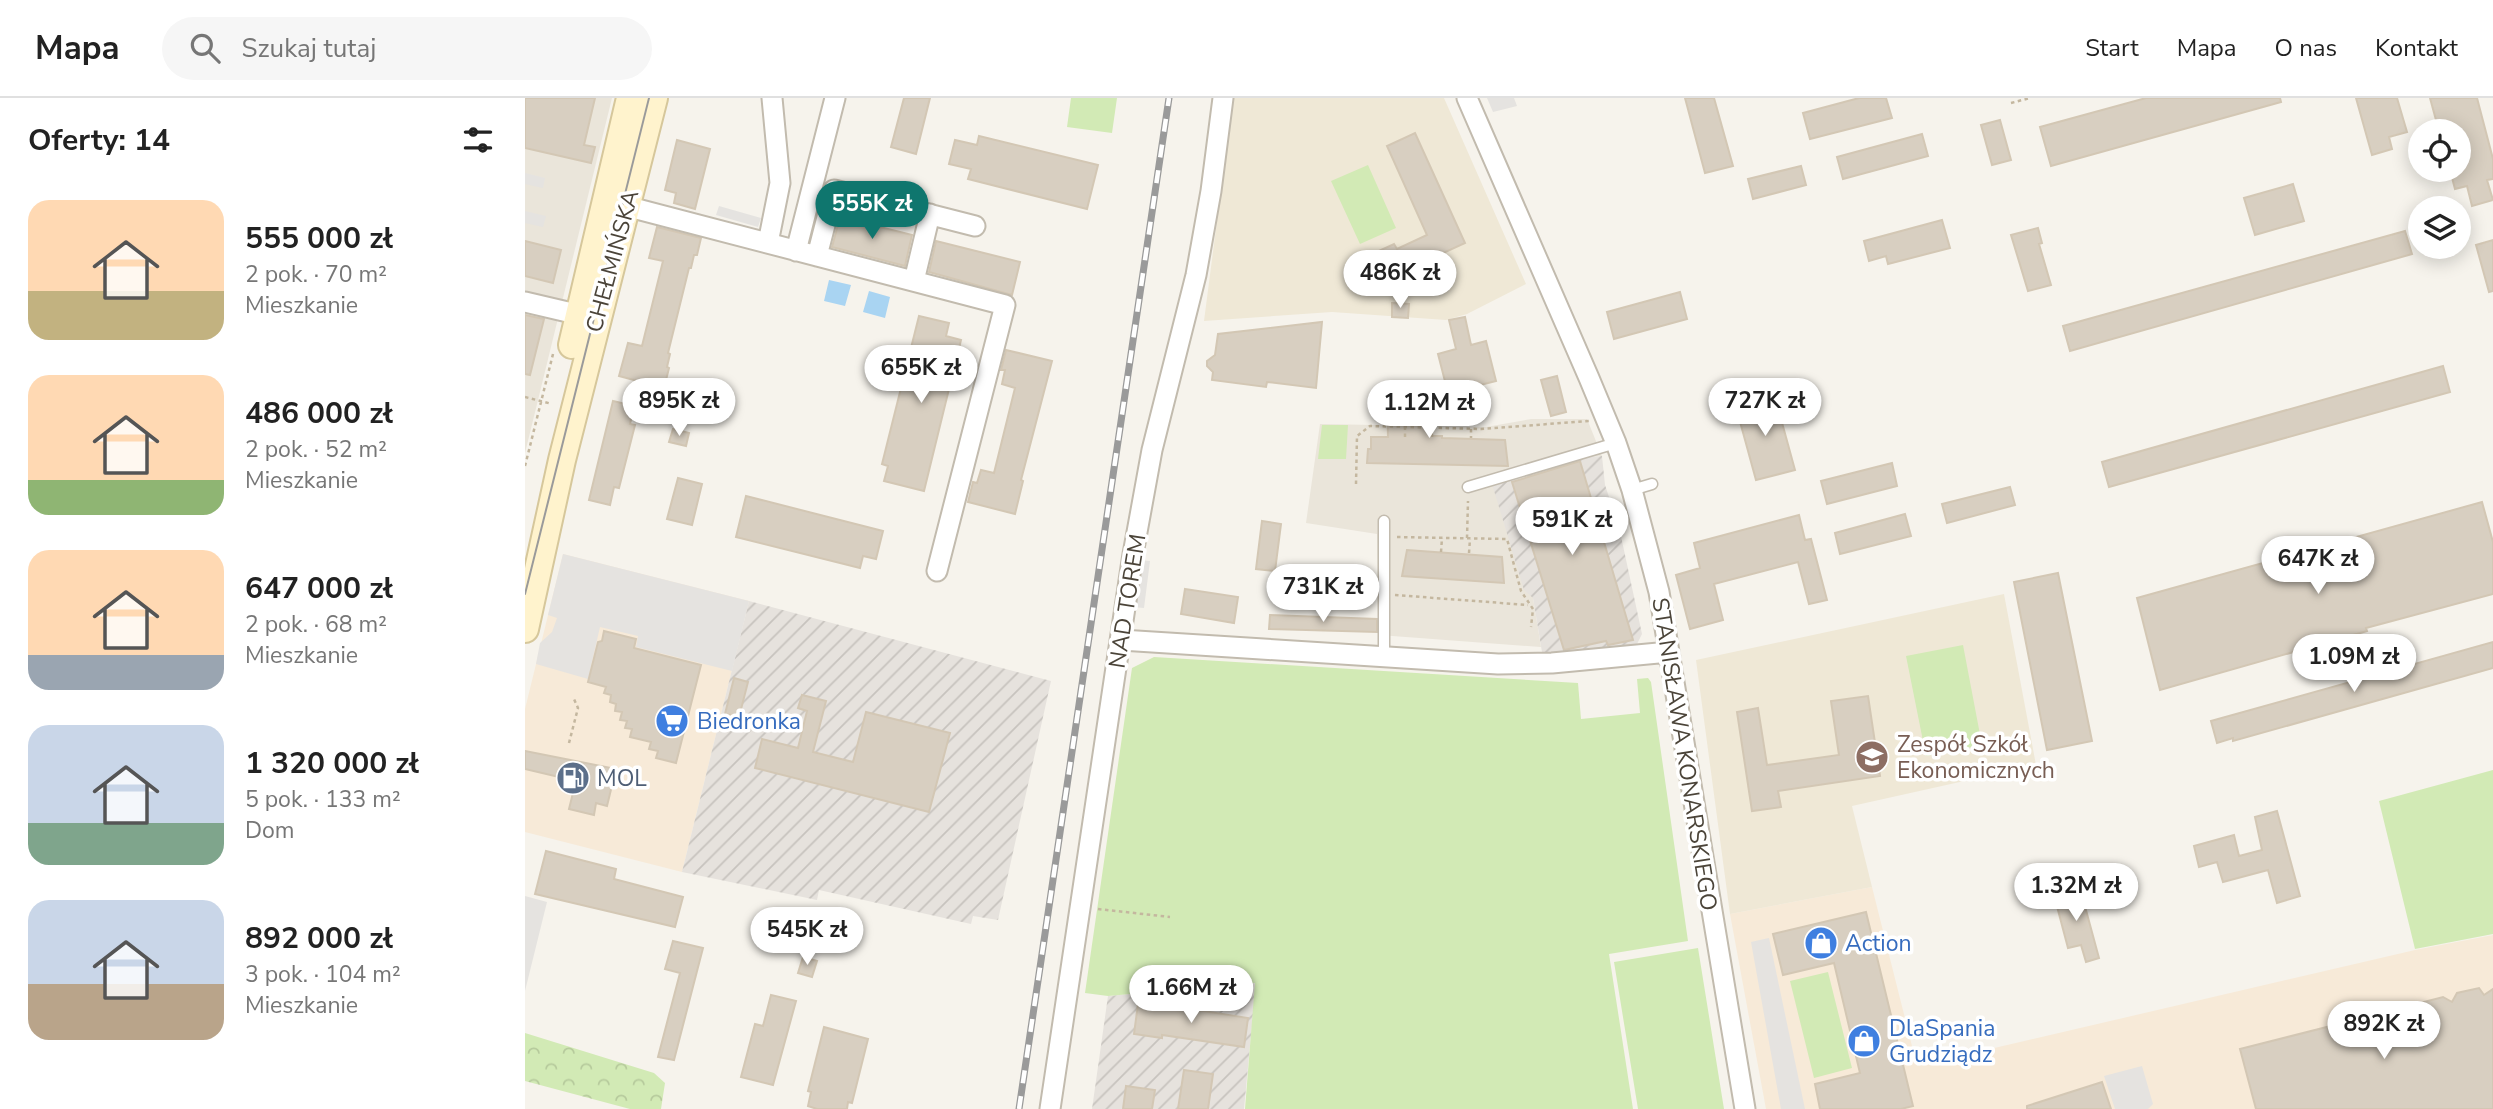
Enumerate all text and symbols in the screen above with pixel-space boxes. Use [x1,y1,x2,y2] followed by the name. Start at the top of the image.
[162,17,652,80] search box
[35,26,120,71] text: Mapa
[186,29,224,67] icon: search
[242,31,376,66] text: Szukaj tutaj
[2085,32,2139,64] text: Start
[2177,32,2237,64] text: Mapa
[2275,32,2337,64] text: O nas
[2375,32,2458,64] text: Kontakt
[2408,119,2471,259] map controls
[2408,119,2471,182] button: locate
[28,120,170,161] text: Oferty: 14
[459,121,497,159] icon: filters
[807,181,937,241] pin: 555K zł
[579,186,646,336] street label: CHEŁMIŃSKA
[831,188,913,219] text: 555K zł
[2408,196,2471,259] button: layers
[245,218,393,259] text: 555 000 zł
[84,228,168,312] icon: home
[1335,250,1465,310] pin: 486K zł
[1359,257,1441,288] text: 486K zł
[245,259,387,290] text: 2 pok. · 70 m²
[245,290,358,321] text: Mieszkanie
[856,345,986,405] pin: 655K zł
[880,352,962,383] text: 655K zł
[614,378,744,438] pin: 895K zł
[1700,378,1830,438] pin: 727K zł
[1357,380,1501,440] pin: 1.12M zł
[638,385,720,416] text: 895K zł
[1724,385,1806,416] text: 727K zł
[1383,387,1475,418] text: 1.12M zł
[245,393,393,434] text: 486 000 zł
[84,403,168,487] icon: home
[245,434,387,465] text: 2 pok. · 52 m²
[245,465,358,496] text: Mieszkanie
[1507,498,1637,557] pin: 591K zł
[1531,504,1613,535] text: 591K zł
[1102,532,1153,671] street label: NAD TOREM
[2253,536,2383,596] pin: 647K zł
[2277,543,2359,574] text: 647K zł
[1258,564,1388,624] pin: 731K zł
[245,568,393,609] text: 647 000 zł
[1282,571,1364,602] text: 731K zł
[84,578,168,662] icon: home
[1644,595,1725,913] street label: STANISŁAWA KONARSKIEGO
[245,609,387,640] text: 2 pok. · 68 m²
[2282,634,2426,694] pin: 1.09M zł
[245,640,358,671] text: Mieszkanie
[2308,641,2400,672] text: 1.09M zł
[653,702,691,740] supermarket icon: Biedronka
[697,706,801,737] place label: Biedronka
[1897,729,2055,786] place label: Zespół Szkół Ekonomicznych
[1853,738,1891,776] school or university icon: Zespół Szkół Ekonomicznych
[245,743,419,784] text: 1 320 000 zł
[84,753,168,837] icon: home
[554,759,592,797] fuel station icon: MOL
[597,763,647,794] place label: MOL
[245,784,401,815] text: 5 pok. · 133 m²
[245,815,295,846] text: Dom
[2004,864,2148,923] pin: 1.32M zł
[2030,870,2122,901] text: 1.32M zł
[742,908,872,967] pin: 545K zł
[766,914,848,945] text: 545K zł
[245,918,393,959] text: 892 000 zł
[1802,924,1840,962] shop icon: Action
[84,928,168,1012] icon: home
[1845,928,1912,959] place label: Action
[245,959,401,990] text: 3 pok. · 104 m²
[1119,965,1263,1025] pin: 1.66M zł
[1145,972,1237,1003] text: 1.66M zł
[245,990,358,1021] text: Mieszkanie
[2319,1002,2449,1061] pin: 892K zł
[2343,1008,2425,1039] text: 892K zł
[1889,1013,1995,1070] place label: DlaSpania Grudziądz
[1845,1022,1883,1060] shop icon: DlaSpania Grudziądz

